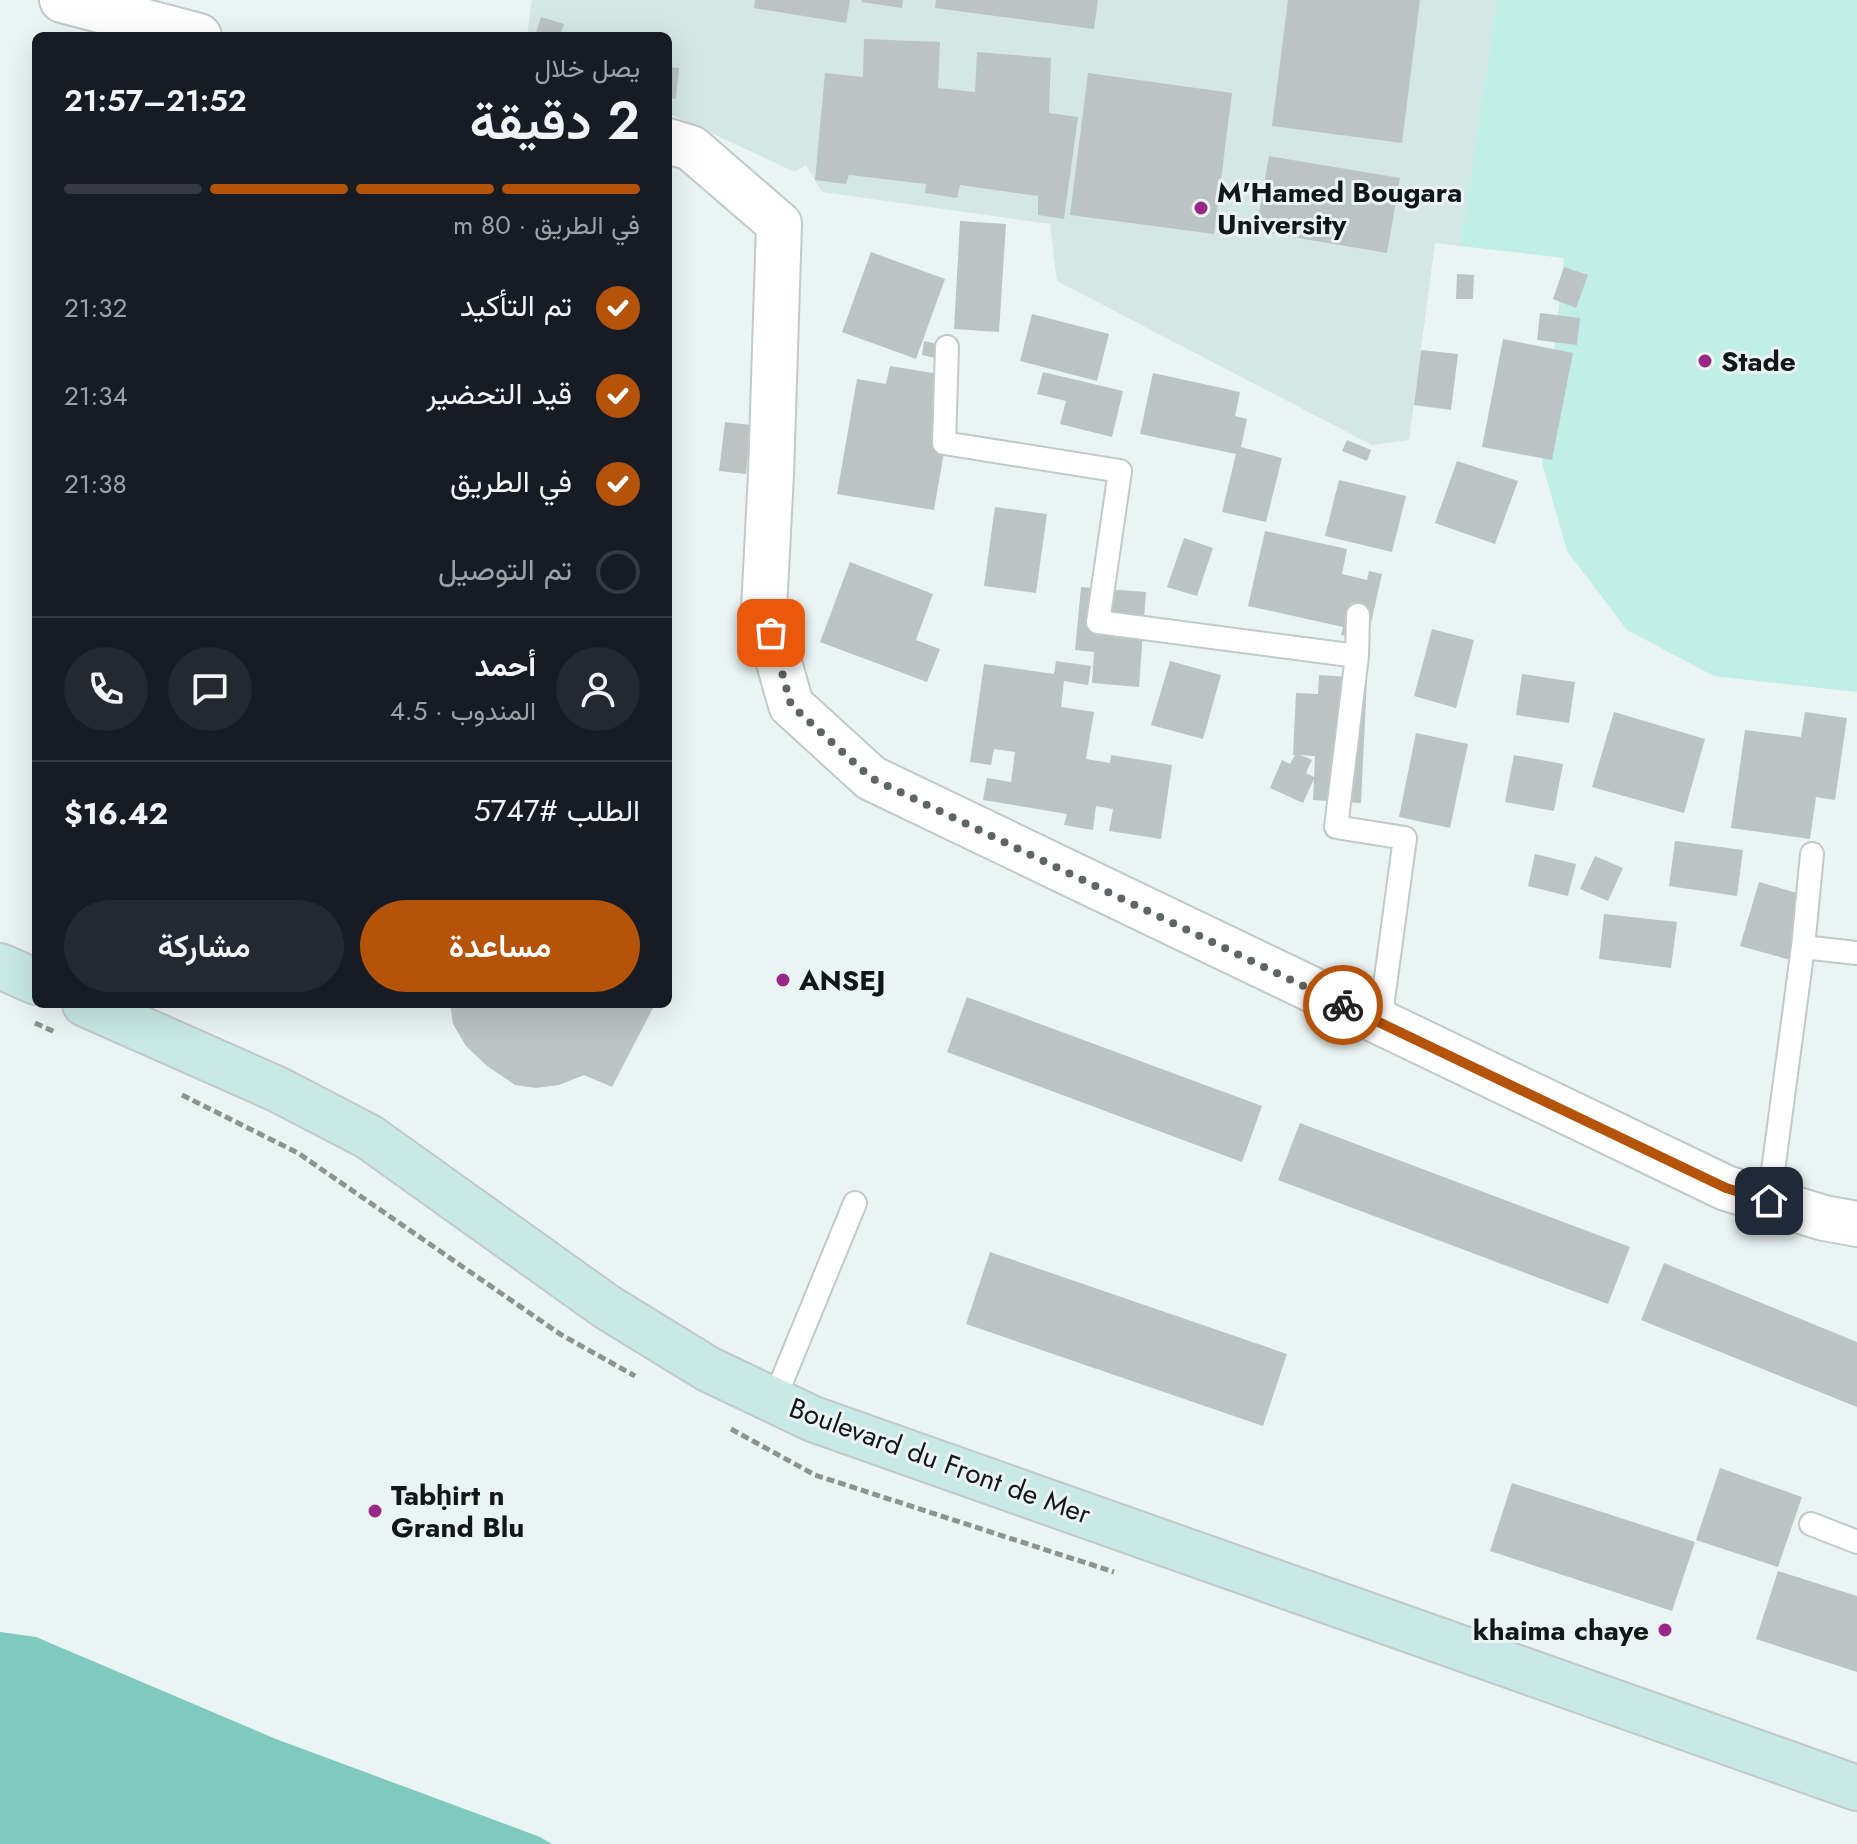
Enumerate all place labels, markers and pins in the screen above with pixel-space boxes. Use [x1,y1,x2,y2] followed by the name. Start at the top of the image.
[1217,172,1462,245] place label: M'Hamed Bougara University
[1192,199,1210,217] marker: M'Hamed Bougara University
[1721,341,1796,382] place label: Stade
[1696,352,1714,370] marker: Stade
[737,599,805,667] pin
[798,960,885,1001] place label: ANSEJ
[774,971,792,989] marker: ANSEJ
[1735,1167,1803,1235] pin
[391,1475,524,1548] place label: Tabḥirt n Grand Blu
[366,1502,384,1520] marker: Tabḥirt n Grand Blu
[1473,1610,1649,1651] place label: khaima chaye
[1656,1621,1674,1639] marker: khaima chaye

